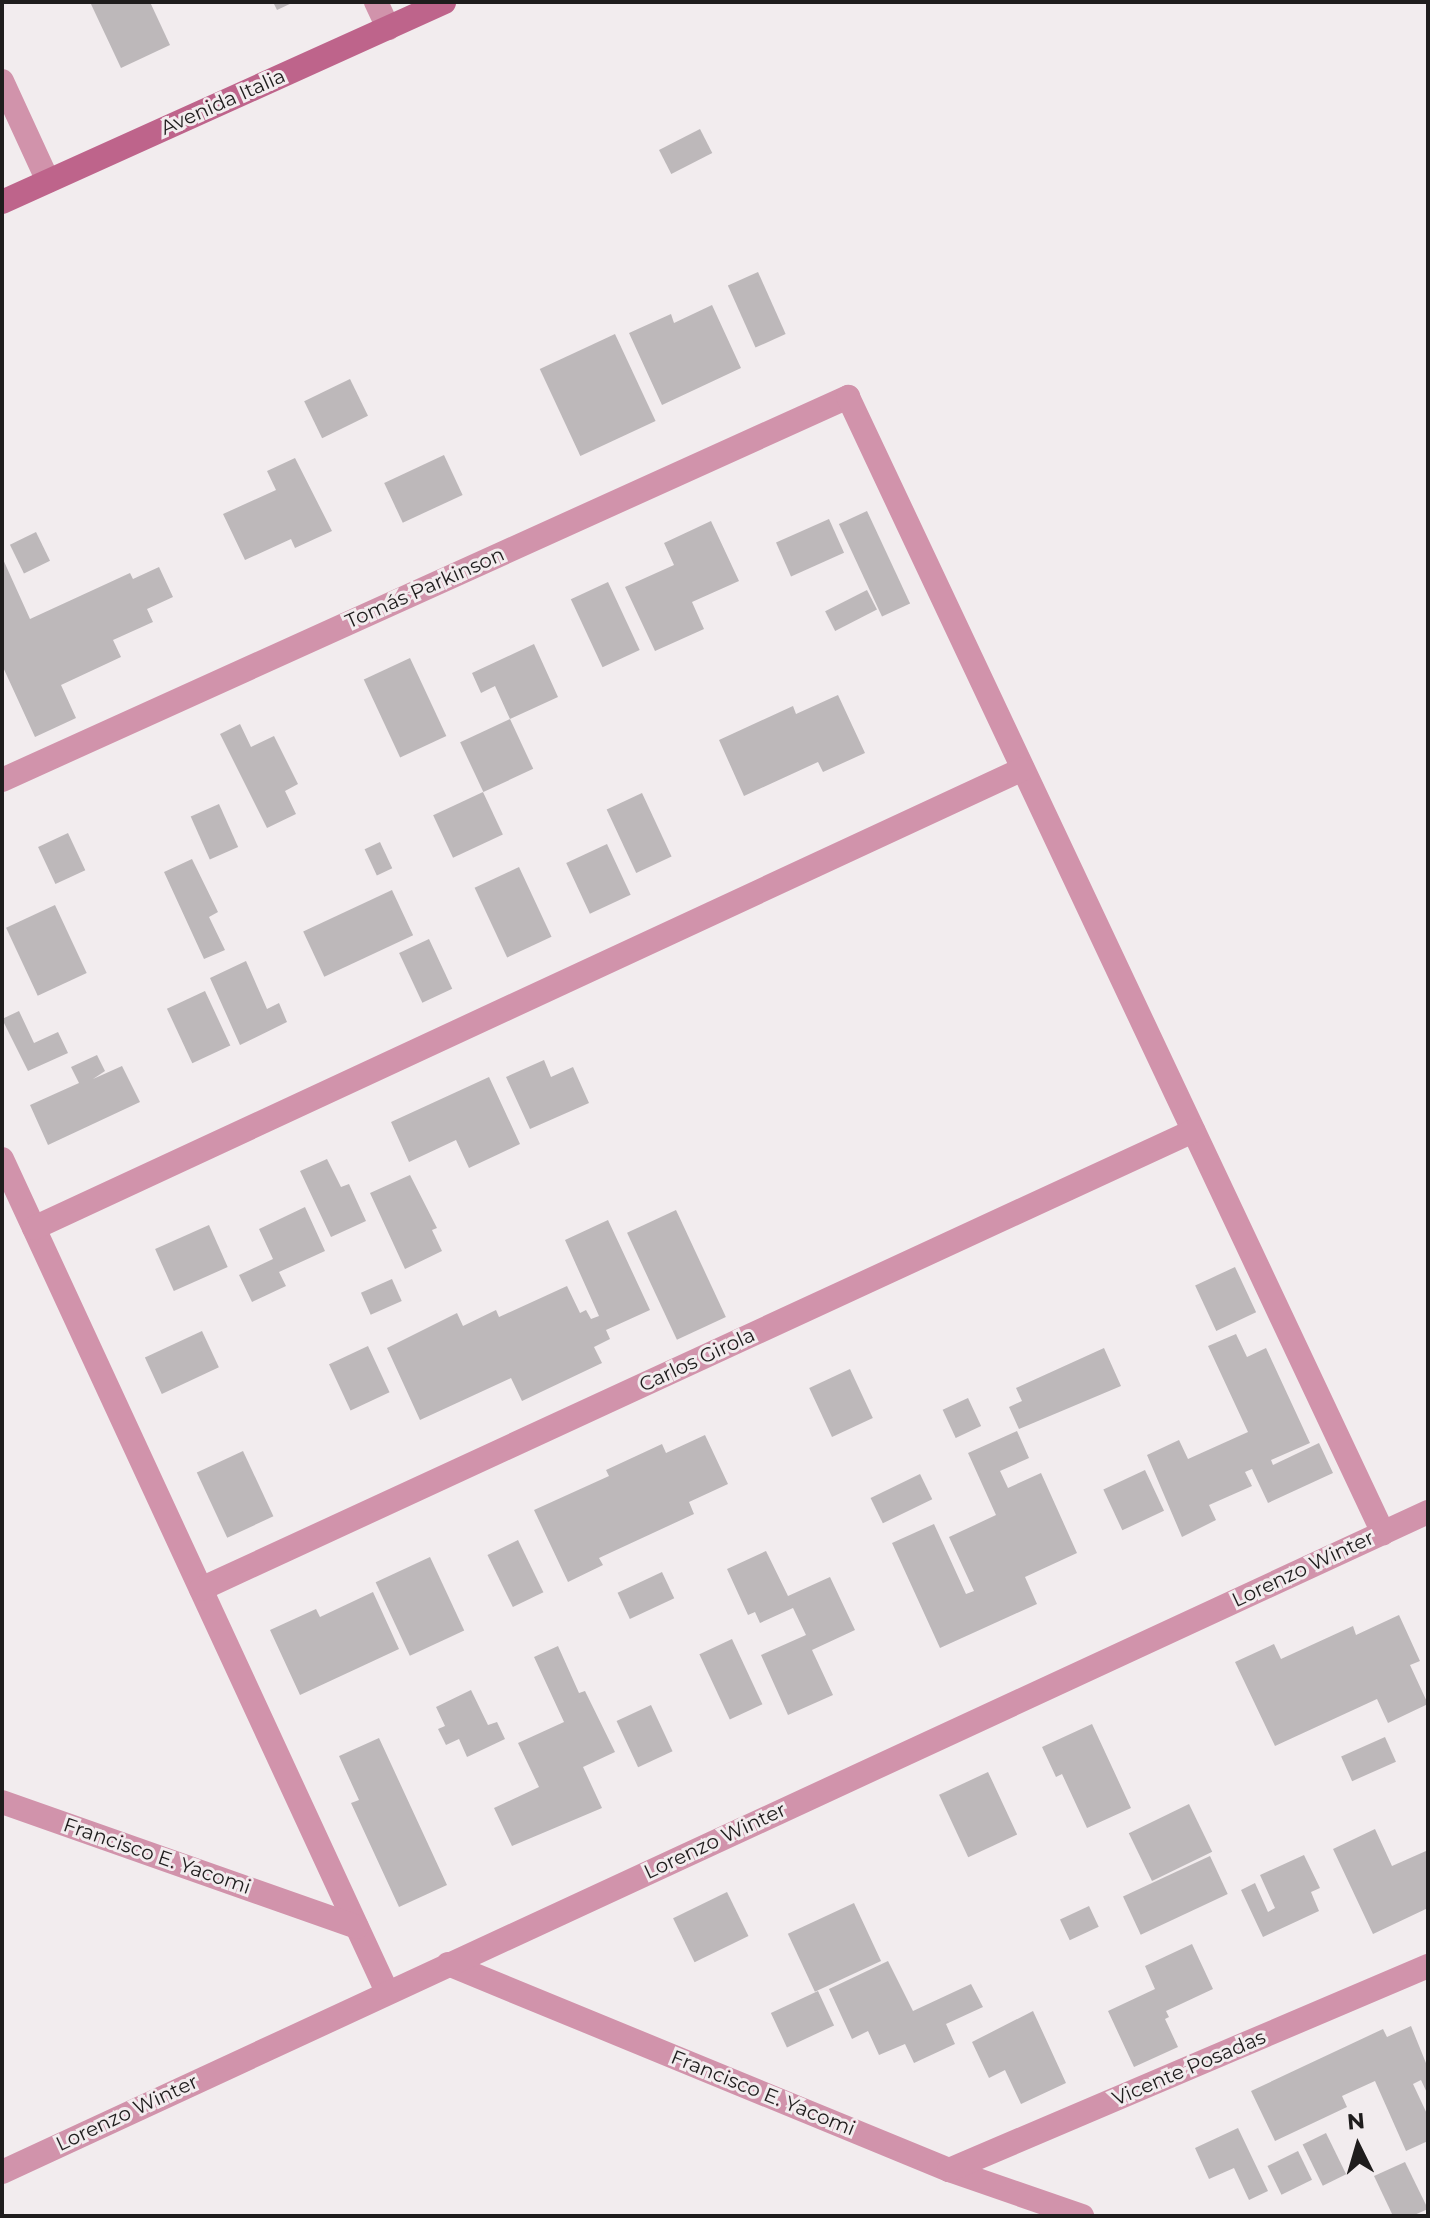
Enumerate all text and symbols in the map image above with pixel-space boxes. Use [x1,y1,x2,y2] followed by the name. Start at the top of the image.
[157,64,289,140] street label: Avenida Italia
[342,542,508,634] street label: Tomás Parkinson
[635,1323,759,1397] street label: Carlos Girola
[1228,1526,1378,1612] street label: Lorenzo Winter
[640,1798,790,1884] street label: Lorenzo Winter
[60,1813,254,1899] street label: Francisco E. Yacomi
[1109,2025,1269,2111] street label: Vicente Posadas
[667,2045,859,2141] street label: Francisco E. Yacomi
[52,2070,202,2156] street label: Lorenzo Winter
[1318,2106,1398,2186] north arrow
[1346,2107,1366,2136] text: N

